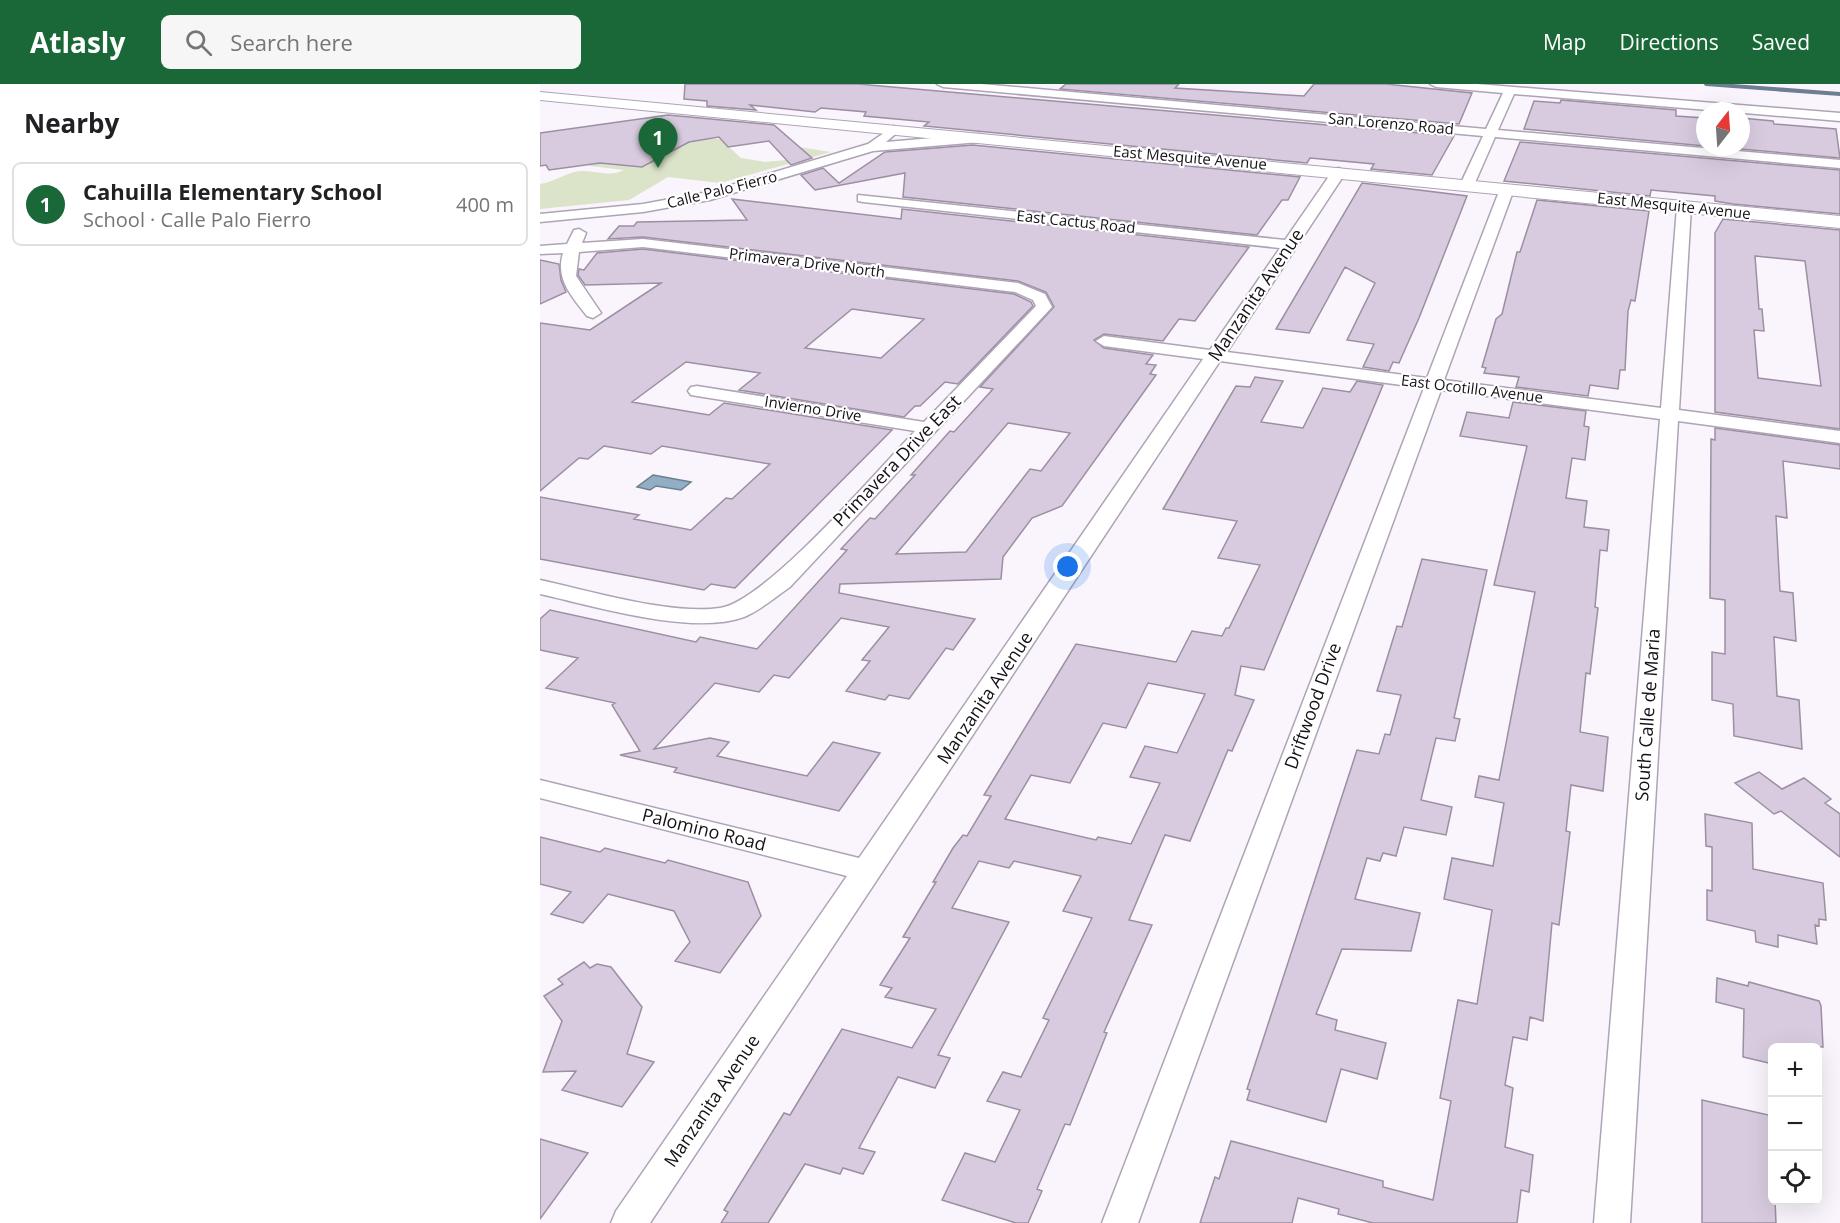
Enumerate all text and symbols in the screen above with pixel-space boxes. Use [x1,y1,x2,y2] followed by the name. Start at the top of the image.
[161,15,581,69] search box
[30,23,125,61] text: Atlasly
[182,26,215,59] icon: search
[230,27,353,57] text: Search here
[1543,28,1586,56] text: Map
[1619,28,1719,56] text: Directions
[1752,28,1810,56] text: Saved
[1696,102,1750,156] north arrow
[24,105,119,141] text: Nearby
[1327,108,1455,138] street label: San Lorenzo Road
[638,118,678,168] pin: 1
[1112,140,1268,174] street label: East Mesquite Avenue
[665,166,779,212] street label: Calle Palo Fierro
[83,176,382,206] text: Cahuilla Elementary School
[1596,187,1752,223] street label: East Mesquite Avenue
[40,191,51,218] text: 1
[456,191,514,218] text: 400 m
[1016,205,1137,237] street label: East Cactus Road
[83,206,311,233] text: School · Calle Palo Fierro
[1202,223,1308,365] street label: Manzanita Avenue
[728,243,886,282] street label: Primavera Drive North
[1400,369,1544,407] street label: East Ocotillo Avenue
[827,389,965,531] street label: Primavera Drive East
[763,390,863,426] street label: Invierno Drive
[1053,552,1082,581] your location
[931,626,1037,768] street label: Manzanita Avenue
[1629,628,1665,802] street label: South Calle de Maria
[1278,639,1346,772] street label: Driftwood Drive
[640,802,769,856] street label: Palomino Road
[658,1029,764,1171] street label: Manzanita Avenue
[1768,1043,1822,1205] map controls
[1768,1043,1822,1097] button: +
[1768,1097,1822,1151] button: −
[1768,1151,1822,1205] button: locate

